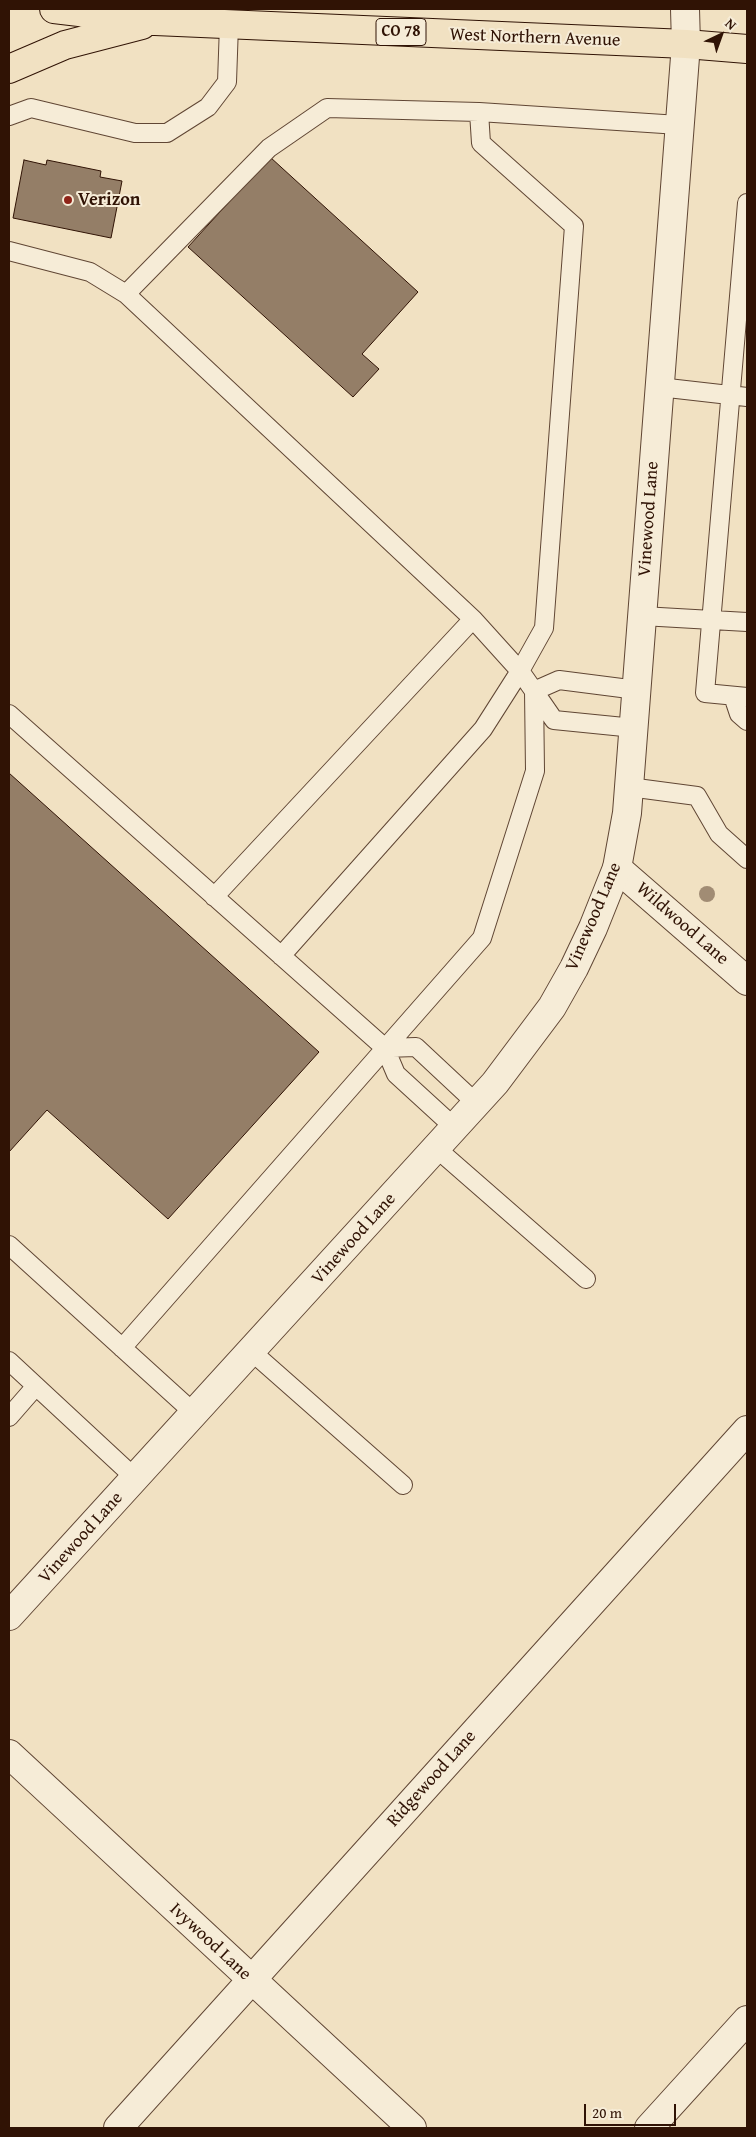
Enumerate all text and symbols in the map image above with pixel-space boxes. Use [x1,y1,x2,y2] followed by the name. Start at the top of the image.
[696,10,746,60] north arrow
[721,13,741,34] text: N
[376,18,426,46] road number: CO 78
[449,24,621,52] street label: West Northern Avenue
[78,189,140,211] place label: Verizon
[62,194,74,206] marker: Verizon
[634,461,664,577] street label: Vinewood Lane
[561,860,627,974] street label: Vinewood Lane
[631,878,733,970] street label: Wildwood Lane
[307,1189,401,1289] street label: Vinewood Lane
[34,1488,128,1588] street label: Vinewood Lane
[383,1726,481,1832] street label: Ridgewood Lane
[165,1899,255,1985] street label: Ivywood Lane
[586,2094,678,2126] scale bar
[592,2102,622,2123] text: 20 m

